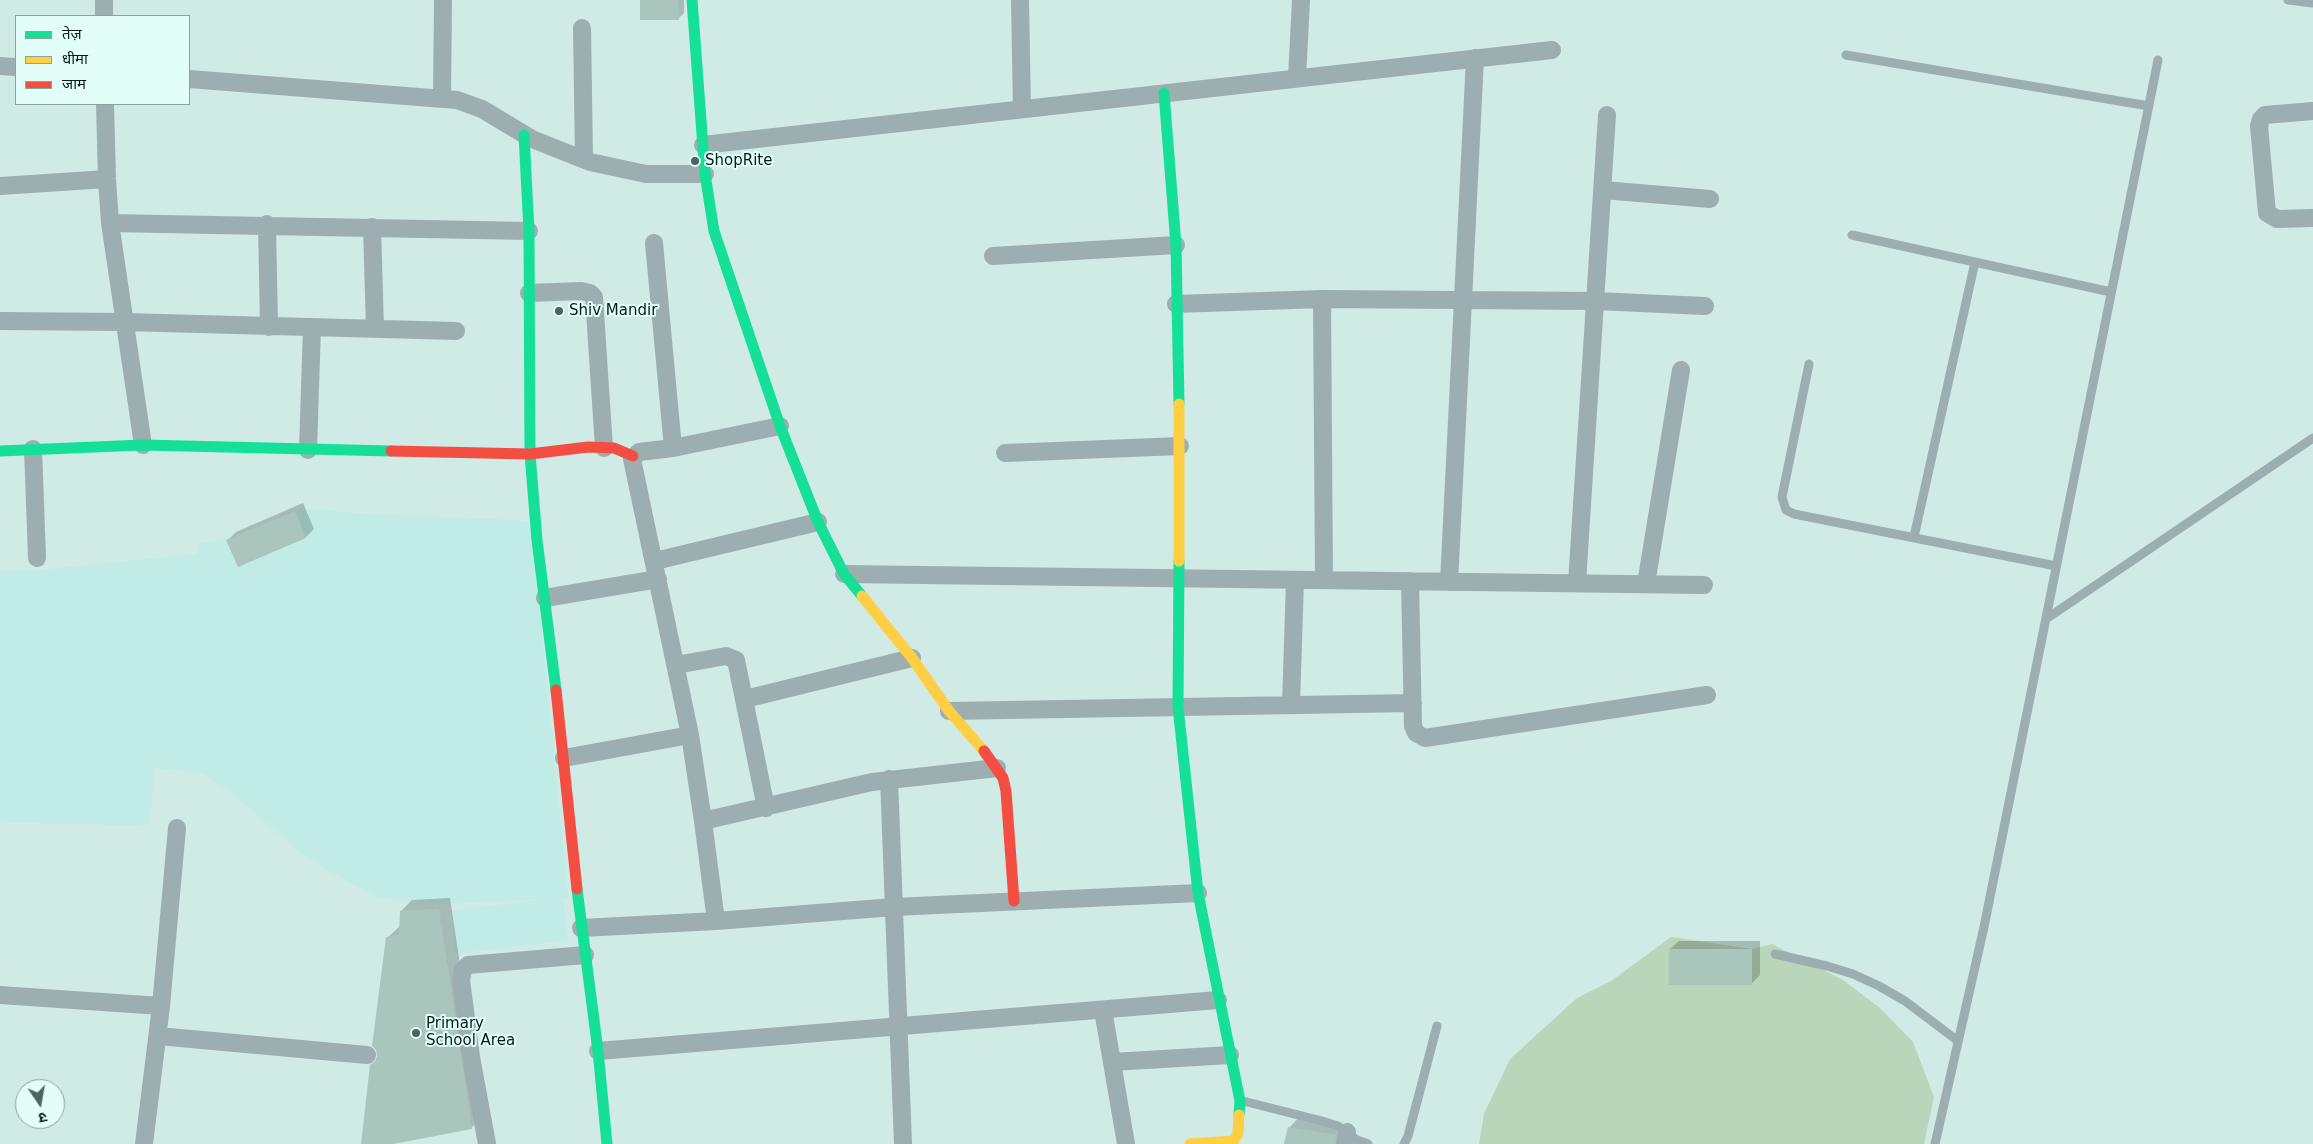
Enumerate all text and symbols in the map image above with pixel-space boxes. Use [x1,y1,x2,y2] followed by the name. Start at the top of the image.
[15,15,190,105] legend
[62,25,82,43] text: तेज़
[62,50,88,68] text: धीमा
[62,75,86,93] text: जाम
[705,152,772,170] place label: ShopRite
[689,155,701,167] marker: ShopRite
[569,302,657,320] place label: Shiv Mandir
[553,305,565,317] marker: Shiv Mandir
[426,1015,515,1050] place label: Primary School Area
[410,1027,422,1039] marker: Primary School Area
[15,1079,65,1129] north arrow
[37,1109,49,1126] text: उ

